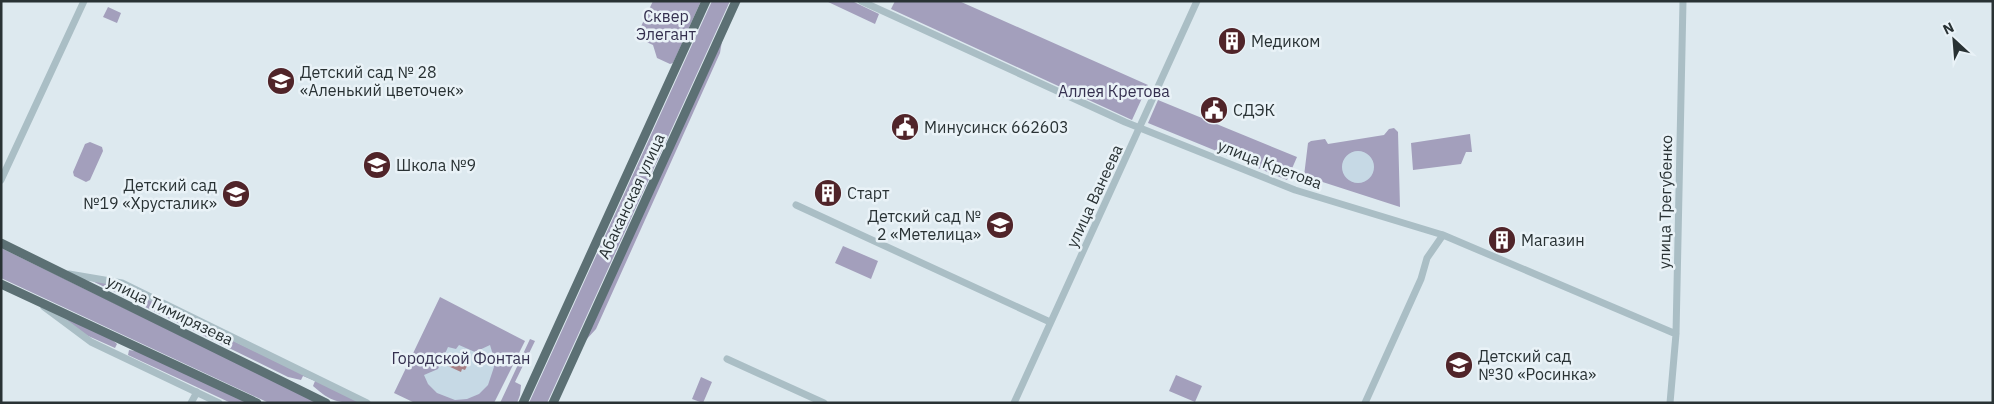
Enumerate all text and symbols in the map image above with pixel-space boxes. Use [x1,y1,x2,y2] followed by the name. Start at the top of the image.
[636,6,696,44] park label: Сквер Элегант
[1929,15,1979,65] north arrow
[1940,18,1957,39] text: N
[1217,26,1247,56] building icon: Медиком
[1251,31,1320,51] place label: Медиком
[300,62,463,100] place label: Детский сад № 28 «Аленький цветочек»
[266,66,296,96] school or university icon: Детский сад № 28 «Аленький цветочек»
[1058,81,1170,101] park label: Аллея Кретова
[1199,95,1229,125] public building icon: СДЭК
[1233,100,1275,120] place label: СДЭК
[890,112,920,142] public building icon: Минусинск 662603
[924,117,1069,137] place label: Минусинск 662603
[593,130,669,262] street label: Абаканская улица
[1215,135,1325,193] street label: улица Кретова
[1654,135,1676,269] street label: улица Трегубенко
[1061,141,1127,251] street label: улица Ванеева
[362,150,392,180] school or university icon: Школа №9
[396,155,476,175] place label: Школа №9
[83,175,217,213] place label: Детский сад №19 «Хрусталик»
[813,178,843,208] building icon: Старт
[221,179,251,209] school or university icon: Детский сад №19 «Хрусталик»
[847,183,890,203] place label: Старт
[867,206,981,244] place label: Детский сад № 2 «Метелица»
[985,210,1015,240] school or university icon: Детский сад № 2 «Метелица»
[1487,225,1517,255] building icon: Магазин
[1521,230,1585,250] place label: Магазин
[103,271,237,350] street label: улица Тимирязева
[1478,346,1596,384] place label: Детский сад №30 «Росинка»
[391,348,531,368] park label: Городской Фонтан
[1444,350,1474,380] school or university icon: Детский сад №30 «Росинка»

